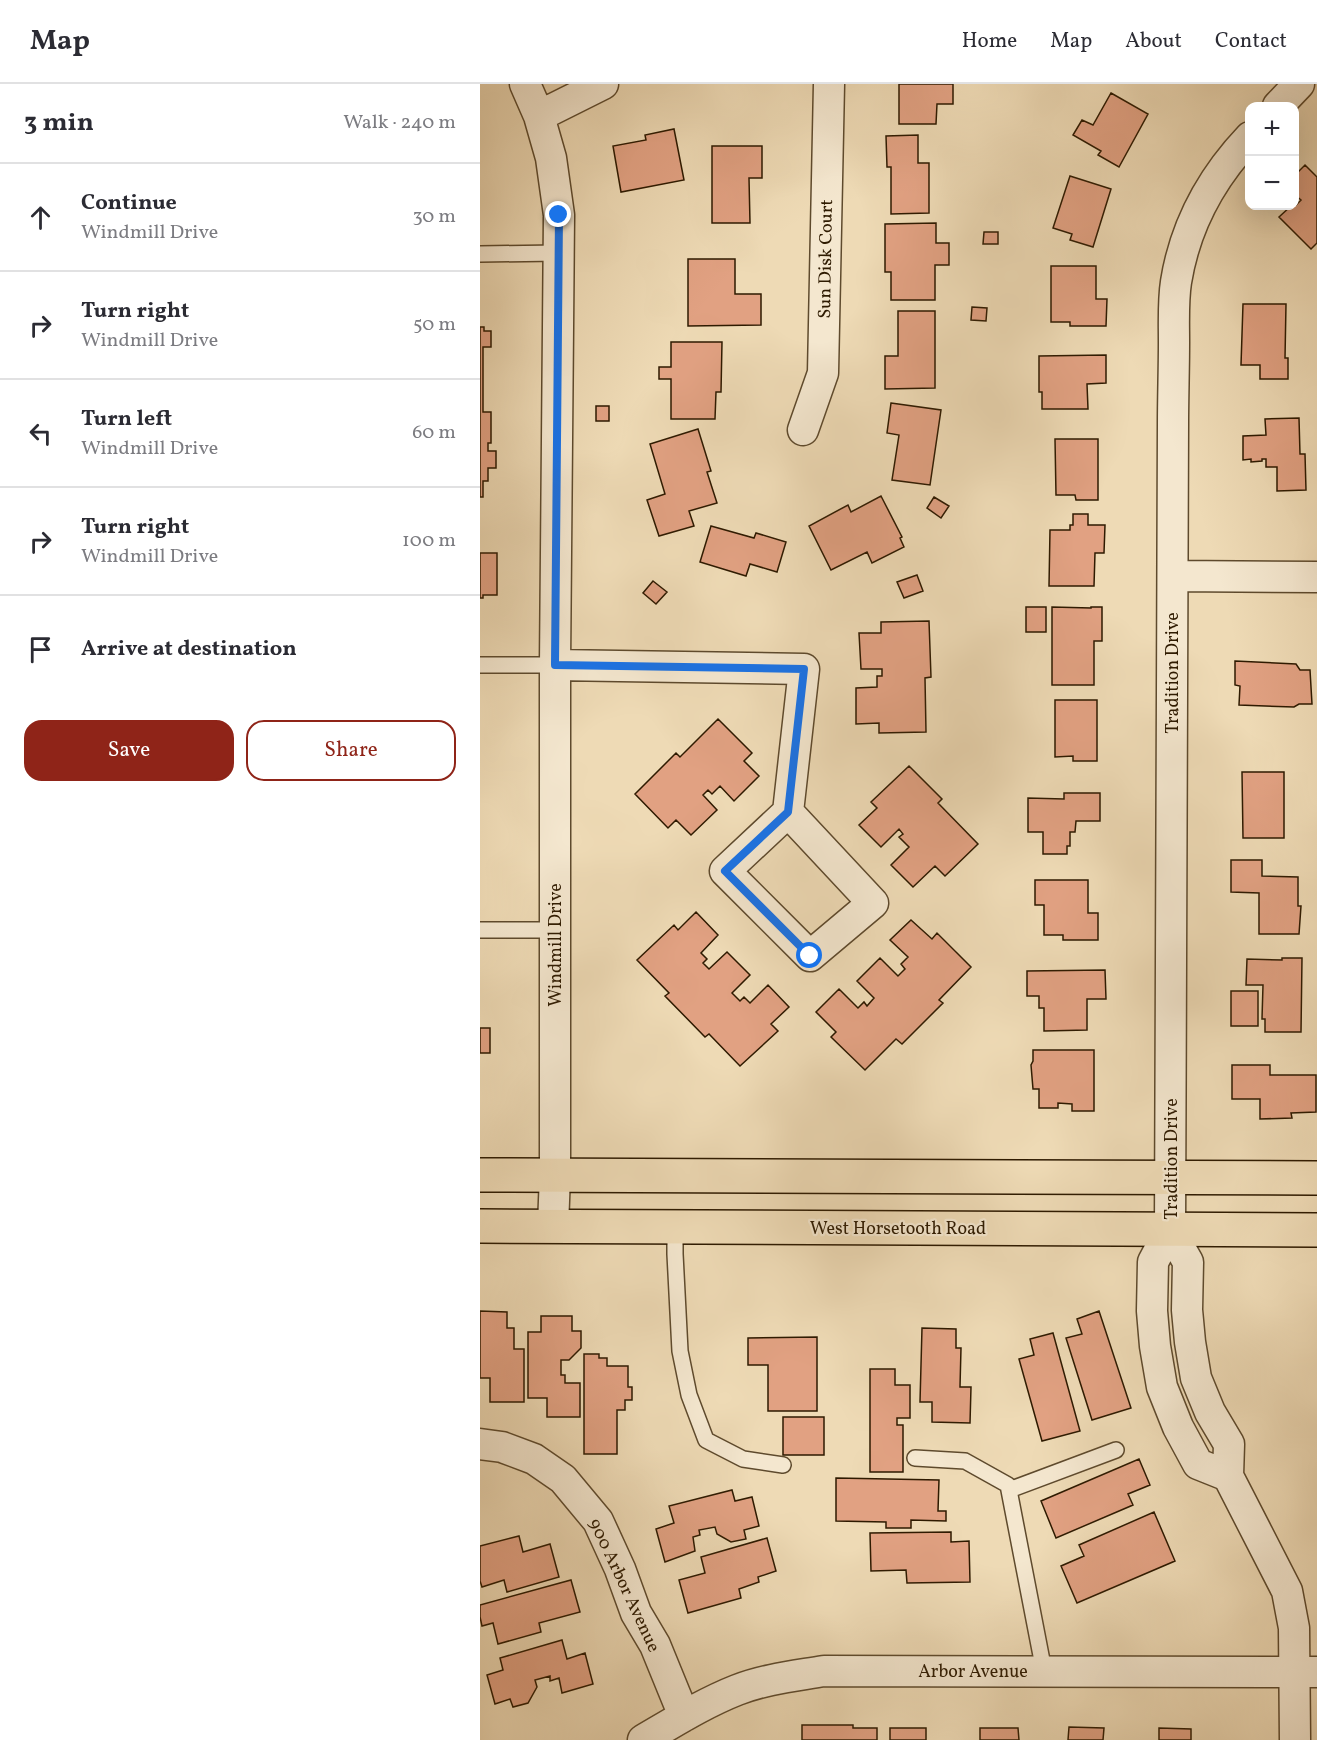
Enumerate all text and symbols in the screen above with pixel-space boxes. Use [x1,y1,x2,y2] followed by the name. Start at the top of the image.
[30,22,90,61] text: Map
[962,27,1017,56] text: Home
[1050,27,1092,56] text: Map
[1125,27,1182,56] text: About
[1215,27,1287,56] text: Contact
[1245,102,1299,210] map controls
[1245,102,1299,156] button: +
[24,105,94,141] text: 3 min
[343,109,456,137] text: Walk · 240 m
[1245,156,1299,210] button: −
[81,188,177,219] text: Continue
[813,199,840,319] street label: Sun Disk Court
[24,201,57,234] icon: ahead
[545,201,571,227] route end
[412,203,456,231] text: 30 m
[81,219,218,247] text: Windmill Drive
[81,296,189,327] text: Turn right
[24,309,57,342] icon: right
[413,311,456,339] text: 50 m
[81,327,218,355] text: Windmill Drive
[81,404,172,435] text: Turn left
[24,417,57,450] icon: left
[412,419,456,447] text: 60 m
[81,435,218,463] text: Windmill Drive
[81,512,189,543] text: Turn right
[24,525,57,558] icon: right
[402,527,456,555] text: 100 m
[81,543,218,571] text: Windmill Drive
[1161,612,1186,734] street label: Tradition Drive
[24,633,57,666] icon: arrive
[81,634,297,665] text: Arrive at destination
[24,720,234,781] button: Save
[246,720,456,781] button: Share
[544,883,569,1007] street label: Windmill Drive
[796,942,822,968] route start
[1160,1098,1185,1220] street label: Tradition Drive
[810,1217,986,1242] street label: West Horsetooth Road
[582,1515,666,1657] street label: 900 Arbor Avenue
[918,1660,1028,1685] street label: Arbor Avenue

